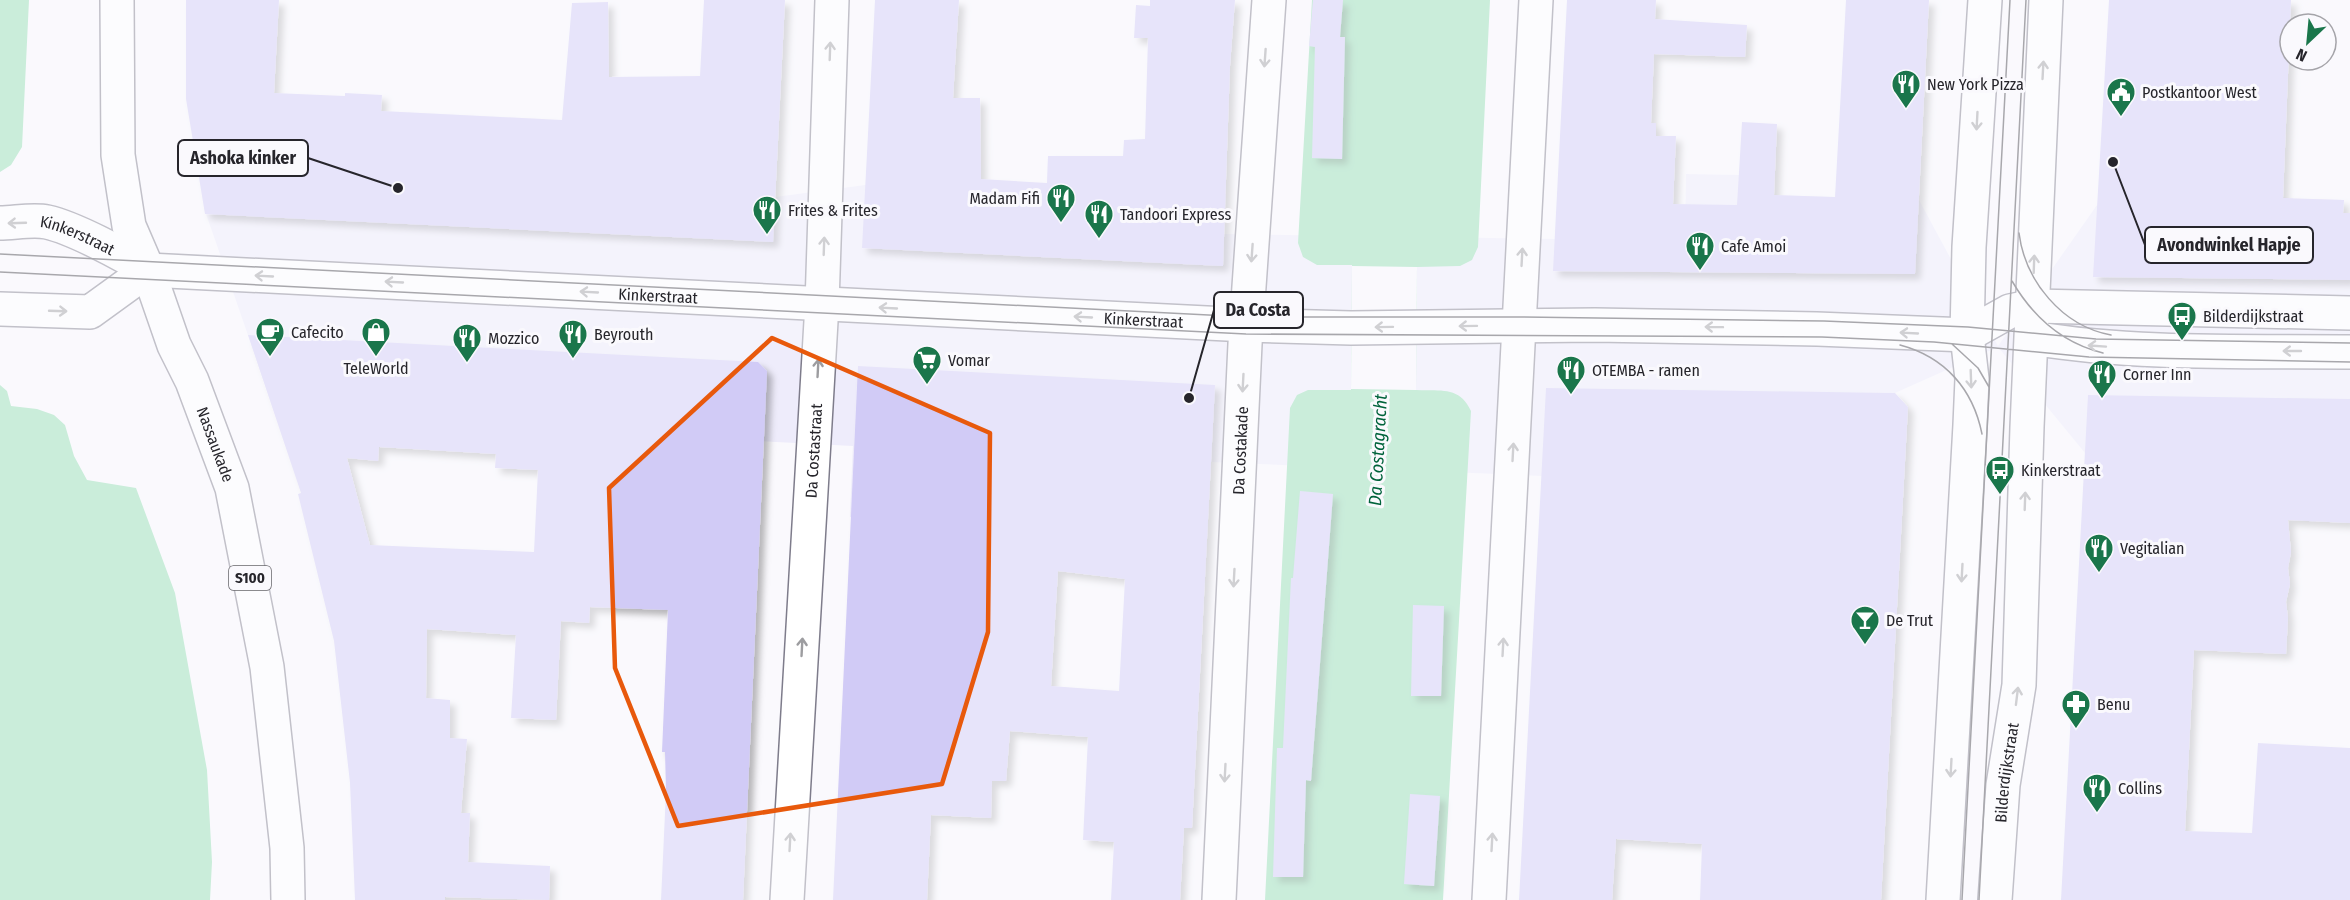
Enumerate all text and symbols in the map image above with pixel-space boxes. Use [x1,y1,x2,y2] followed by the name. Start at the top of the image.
[2278,12,2338,72] north arrow
[825,41,836,61] one-way arrow
[2293,44,2310,66] text: N
[1259,48,1270,68] one-way arrow
[2037,60,2049,80] one-way arrow
[1890,68,1922,110] restaurant icon: New York Pizza
[1927,75,2024,94] place label: New York Pizza
[2105,76,2137,118] public building icon: Postkantoor West
[2142,83,2258,102] place label: Postkantoor West
[1972,111,1983,131] one-way arrow
[178,140,308,176] callout: Ashoka kinker
[189,147,296,169] text: Ashoka kinker
[1045,182,1077,224] restaurant icon: Madam Fifi
[969,189,1040,208] place label: Madam Fifi
[751,194,783,236] restaurant icon: Frites & Frites
[1083,198,1115,240] restaurant icon: Tandoori Express
[788,201,878,220] place label: Frites & Frites
[1120,205,1231,224] place label: Tandoori Express
[39,212,119,259] street label: Kinkerstraat
[8,217,28,228] one-way arrow
[2145,227,2313,263] callout: Avondwinkel Hapje
[1684,230,1716,272] restaurant icon: Cafe Amoi
[2156,234,2301,256] text: Avondwinkel Hapje
[818,236,829,256] one-way arrow
[1721,237,1786,256] place label: Cafe Amoi
[1246,242,1257,262] one-way arrow
[1517,248,1528,268] one-way arrow
[2029,255,2040,275] one-way arrow
[255,271,275,282] one-way arrow
[384,277,404,288] one-way arrow
[618,284,699,307] street label: Kinkerstraat
[579,287,599,298] one-way arrow
[1214,292,1303,328] callout: Da Costa
[1226,299,1290,321] text: Da Costa
[2166,300,2198,342] bus stop icon: Bilderdijkstraat
[879,302,899,313] one-way arrow
[48,305,68,316] one-way arrow
[2203,307,2304,326] place label: Bilderdijkstraat
[1103,308,1184,331] street label: Kinkerstraat
[1074,312,1094,323] one-way arrow
[254,316,286,358] cafe icon: Cafecito
[360,316,392,358] shop icon: TeleWorld
[557,318,589,360] restaurant icon: Beyrouth
[1459,320,1479,332] one-way arrow
[1375,321,1395,333] one-way arrow
[1704,321,1724,333] one-way arrow
[451,322,483,364] restaurant icon: Mozzico
[291,323,344,342] place label: Cafecito
[594,325,653,344] place label: Beyrouth
[1899,328,1919,339] one-way arrow
[488,329,539,348] place label: Mozzico
[2087,340,2107,351] one-way arrow
[911,344,943,386] supermarket icon: Vomar
[2282,345,2302,357] one-way arrow
[948,351,990,370] place label: Vomar
[1555,354,1587,396] restaurant icon: OTEMBA - ramen
[2086,358,2118,400] restaurant icon: Corner Inn
[343,359,409,378] place label: TeleWorld
[813,359,824,379] one-way arrow
[1592,361,1700,380] place label: OTEMBA - ramen
[2123,365,2192,384] place label: Corner Inn
[1965,368,1977,388] one-way arrow
[1238,373,1249,393] one-way arrow
[1364,393,1392,507] water label: Da Costagracht
[801,402,826,499] street label: Da Costastraat
[193,404,238,485] street label: Nassaukade
[1228,406,1252,495] street label: Da Costakade
[1508,443,1519,463] one-way arrow
[1984,454,2016,496] bus stop icon: Kinkerstraat
[2021,461,2101,480] place label: Kinkerstraat
[2019,492,2030,512] one-way arrow
[2083,532,2115,574] restaurant icon: Vegitalian
[2120,539,2185,558] place label: Vegitalian
[1956,563,1967,583] one-way arrow
[229,566,271,590] road number: S100
[1228,568,1239,588] one-way arrow
[1849,604,1881,646] bar icon: De Trut
[1886,611,1934,630] place label: De Trut
[796,637,807,657] one-way arrow
[1497,637,1508,657] one-way arrow
[2012,687,2023,706] one-way arrow
[2060,688,2092,730] pharmacy icon: Benu
[2097,695,2130,714] place label: Benu
[1991,720,2022,823] street label: Bilderdijkstraat
[1945,758,1956,778] one-way arrow
[1219,763,1230,783] one-way arrow
[2081,772,2113,814] restaurant icon: Collins
[2118,779,2162,798] place label: Collins
[785,832,796,852] one-way arrow
[1487,832,1498,852] one-way arrow

